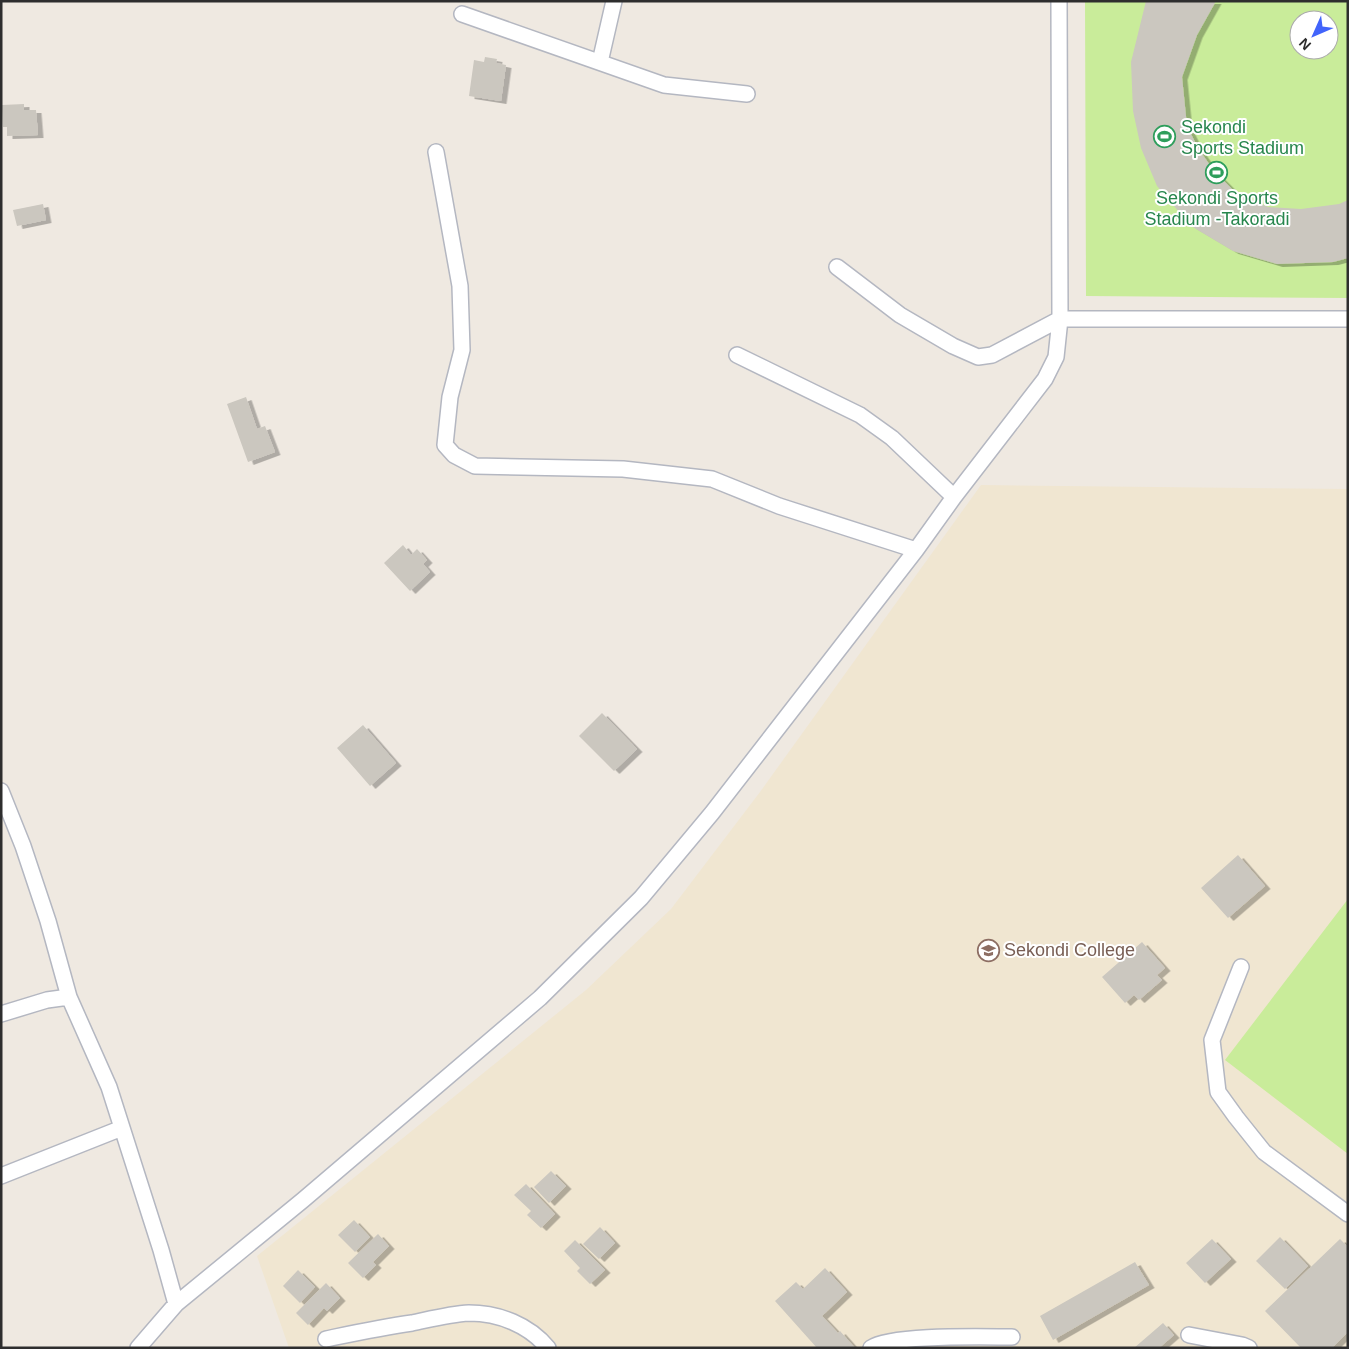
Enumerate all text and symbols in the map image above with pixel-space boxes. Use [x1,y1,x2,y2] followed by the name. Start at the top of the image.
[1289,10,1339,60] north arrow
[1296,35,1314,53] text: N
[1181,117,1304,158] place label: Sekondi Sports Stadium
[1153,125,1177,149] sports icon: Sekondi Sports Stadium
[1205,161,1229,185] sports icon: Sekondi Sports Stadium -Takoradi
[1144,188,1290,229] place label: Sekondi Sports Stadium -Takoradi
[976,938,1000,962] school or university icon: Sekondi College
[1004,940,1135,960] place label: Sekondi College

